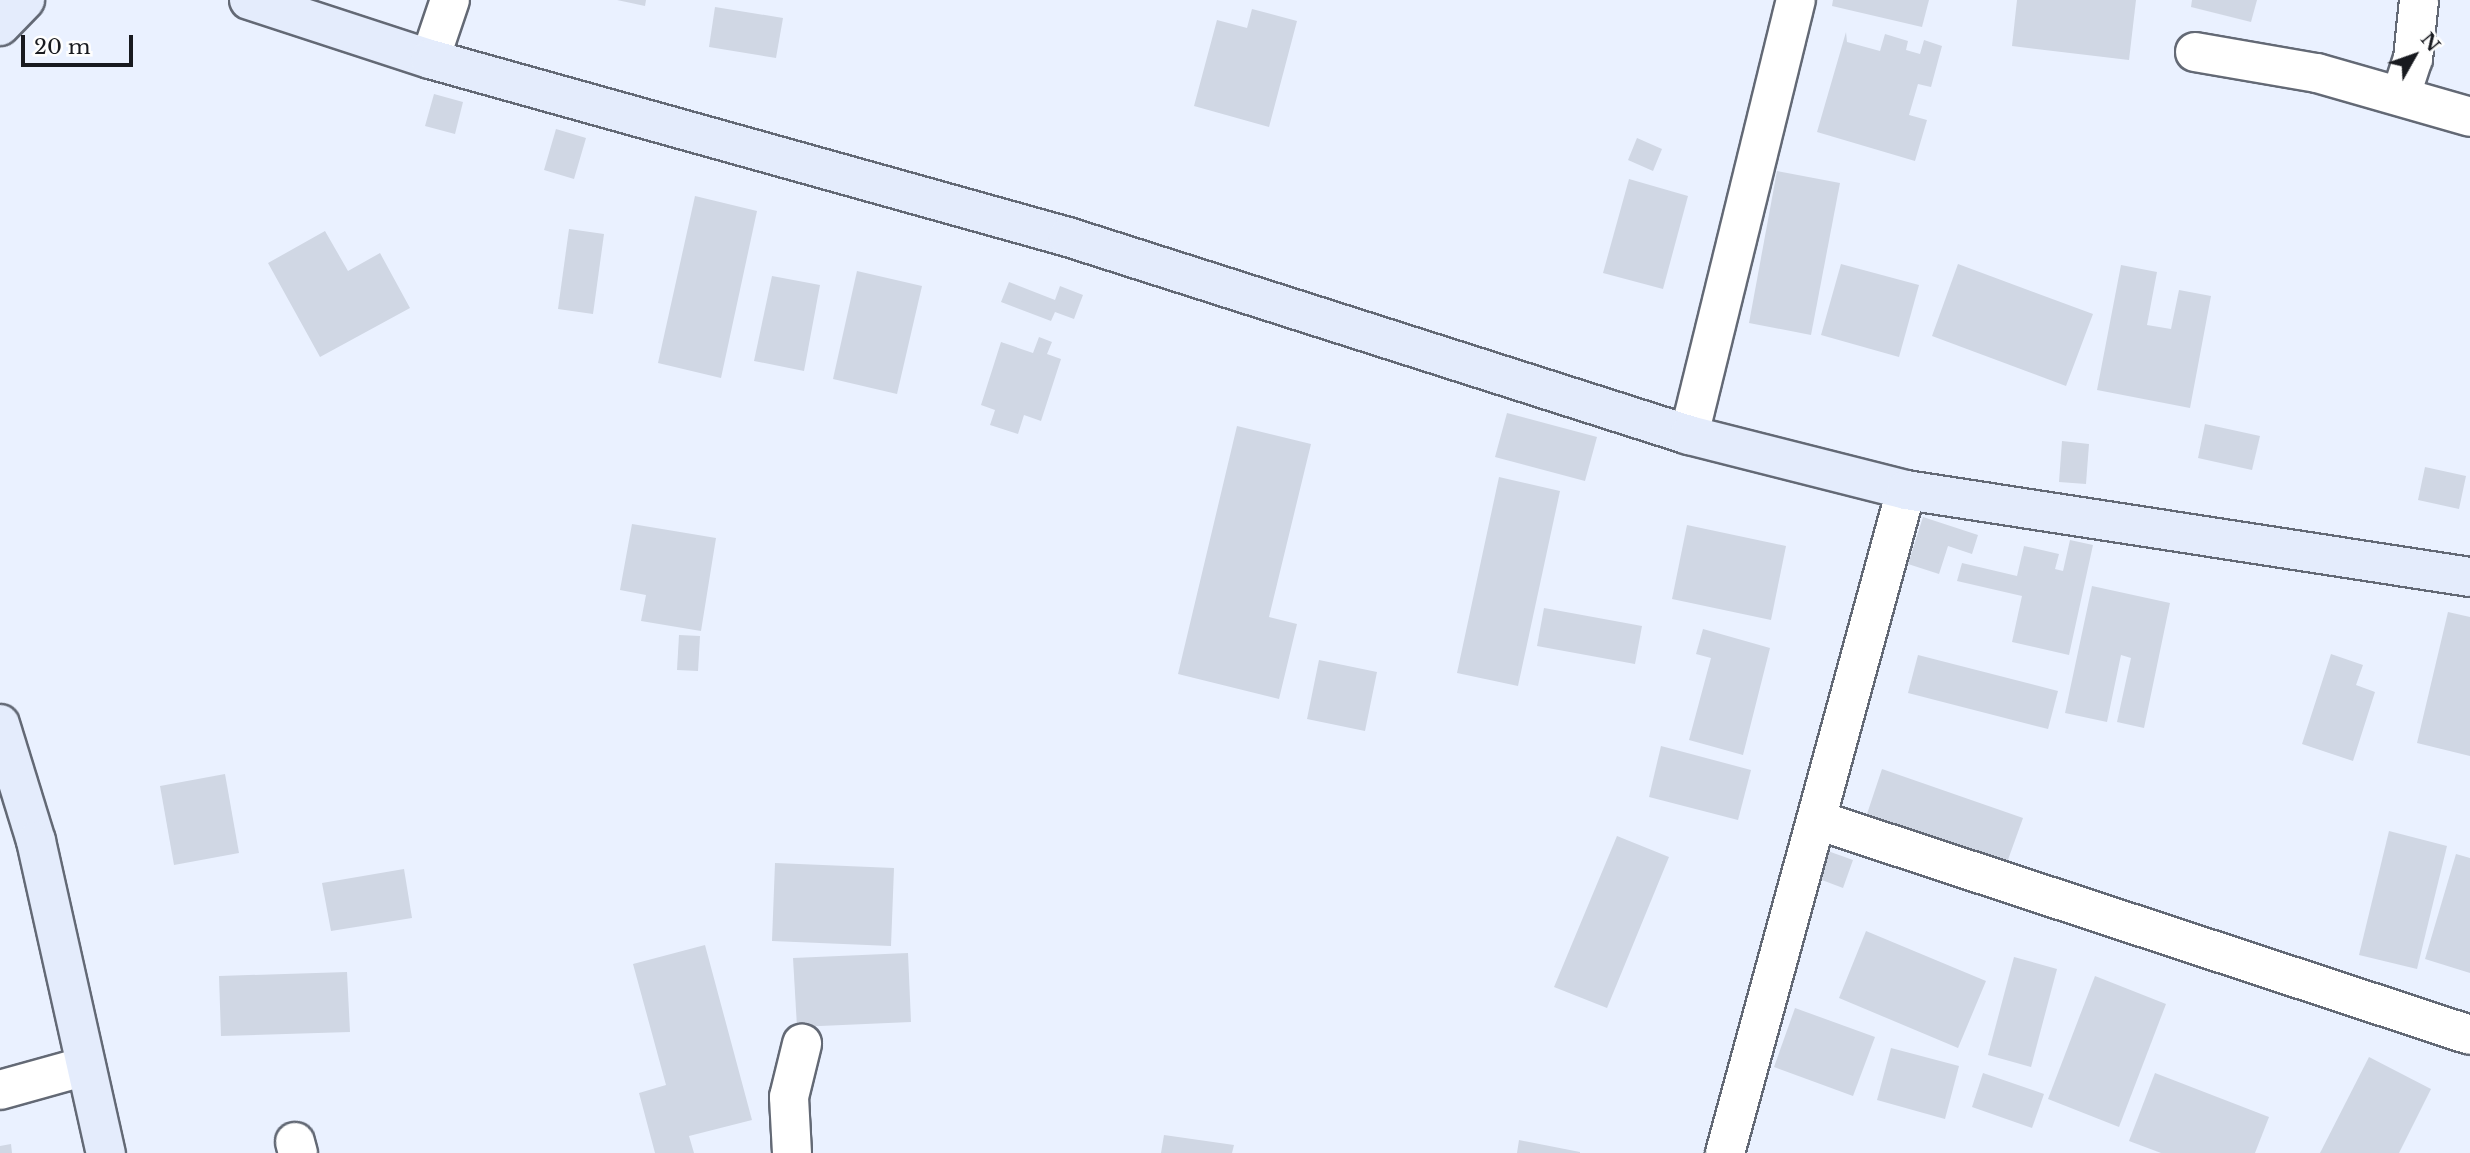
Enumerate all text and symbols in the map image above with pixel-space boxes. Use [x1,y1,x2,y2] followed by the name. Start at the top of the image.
[24,21,136,65] scale bar
[2379,21,2449,91] north arrow
[2416,28,2445,56] text: N
[34,34,91,60] text: 20 m

